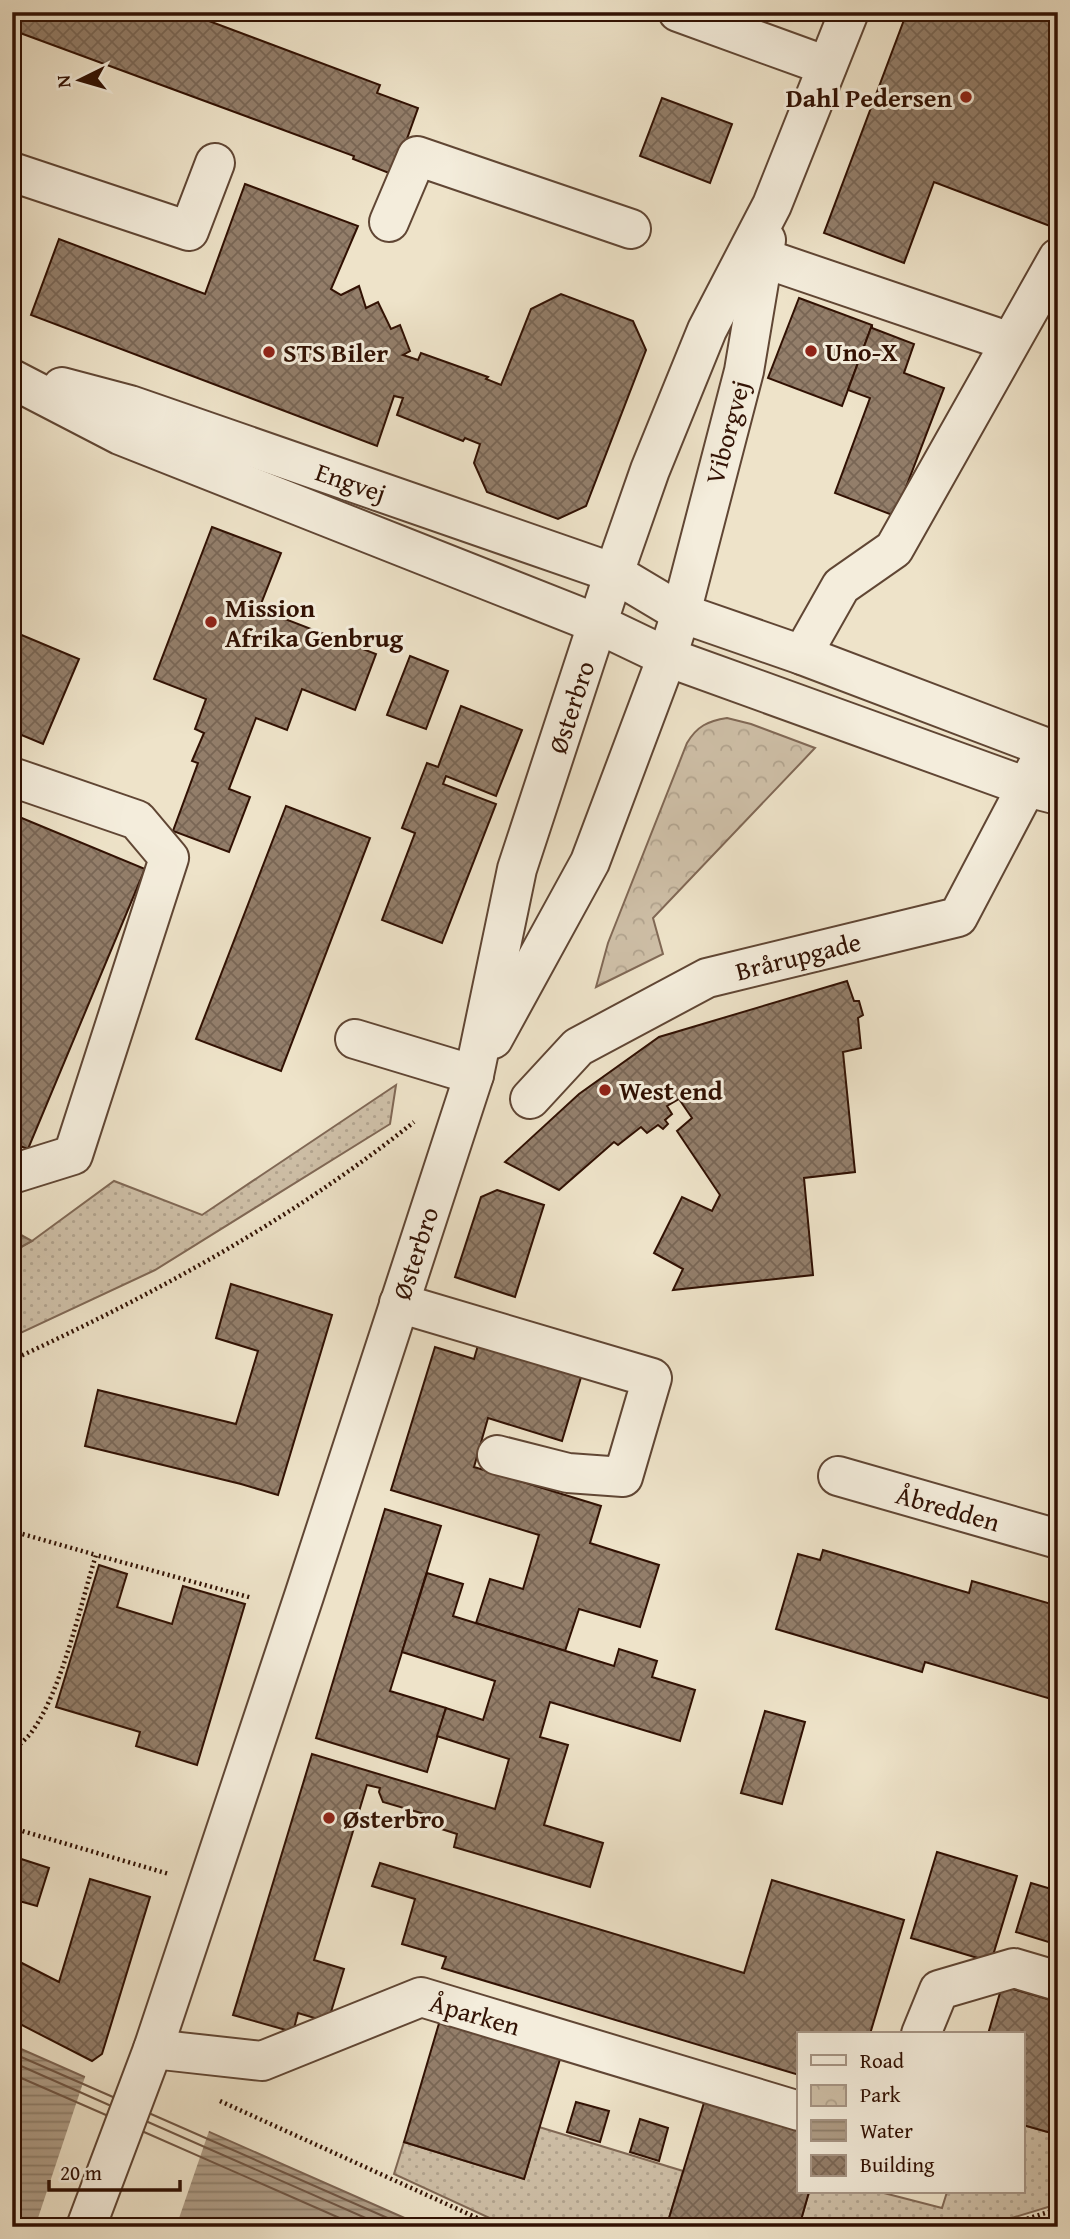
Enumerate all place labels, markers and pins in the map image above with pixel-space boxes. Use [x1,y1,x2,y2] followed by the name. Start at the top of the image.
[786,78,953,117] place label: Dahl Pedersen
[958,89,974,105] marker: Dahl Pedersen
[825,332,898,371] place label: Uno-X
[283,333,388,372] place label: STS Biler
[803,343,819,359] marker: Uno-X
[261,344,277,360] marker: STS Biler
[225,588,404,657] place label: Mission Afrika Genbrug
[203,614,219,630] marker: Mission Afrika Genbrug
[619,1071,723,1110] place label: West end
[597,1082,613,1098] marker: West end
[343,1799,445,1838] place label: Østerbro
[321,1810,337,1826] marker: Østerbro

